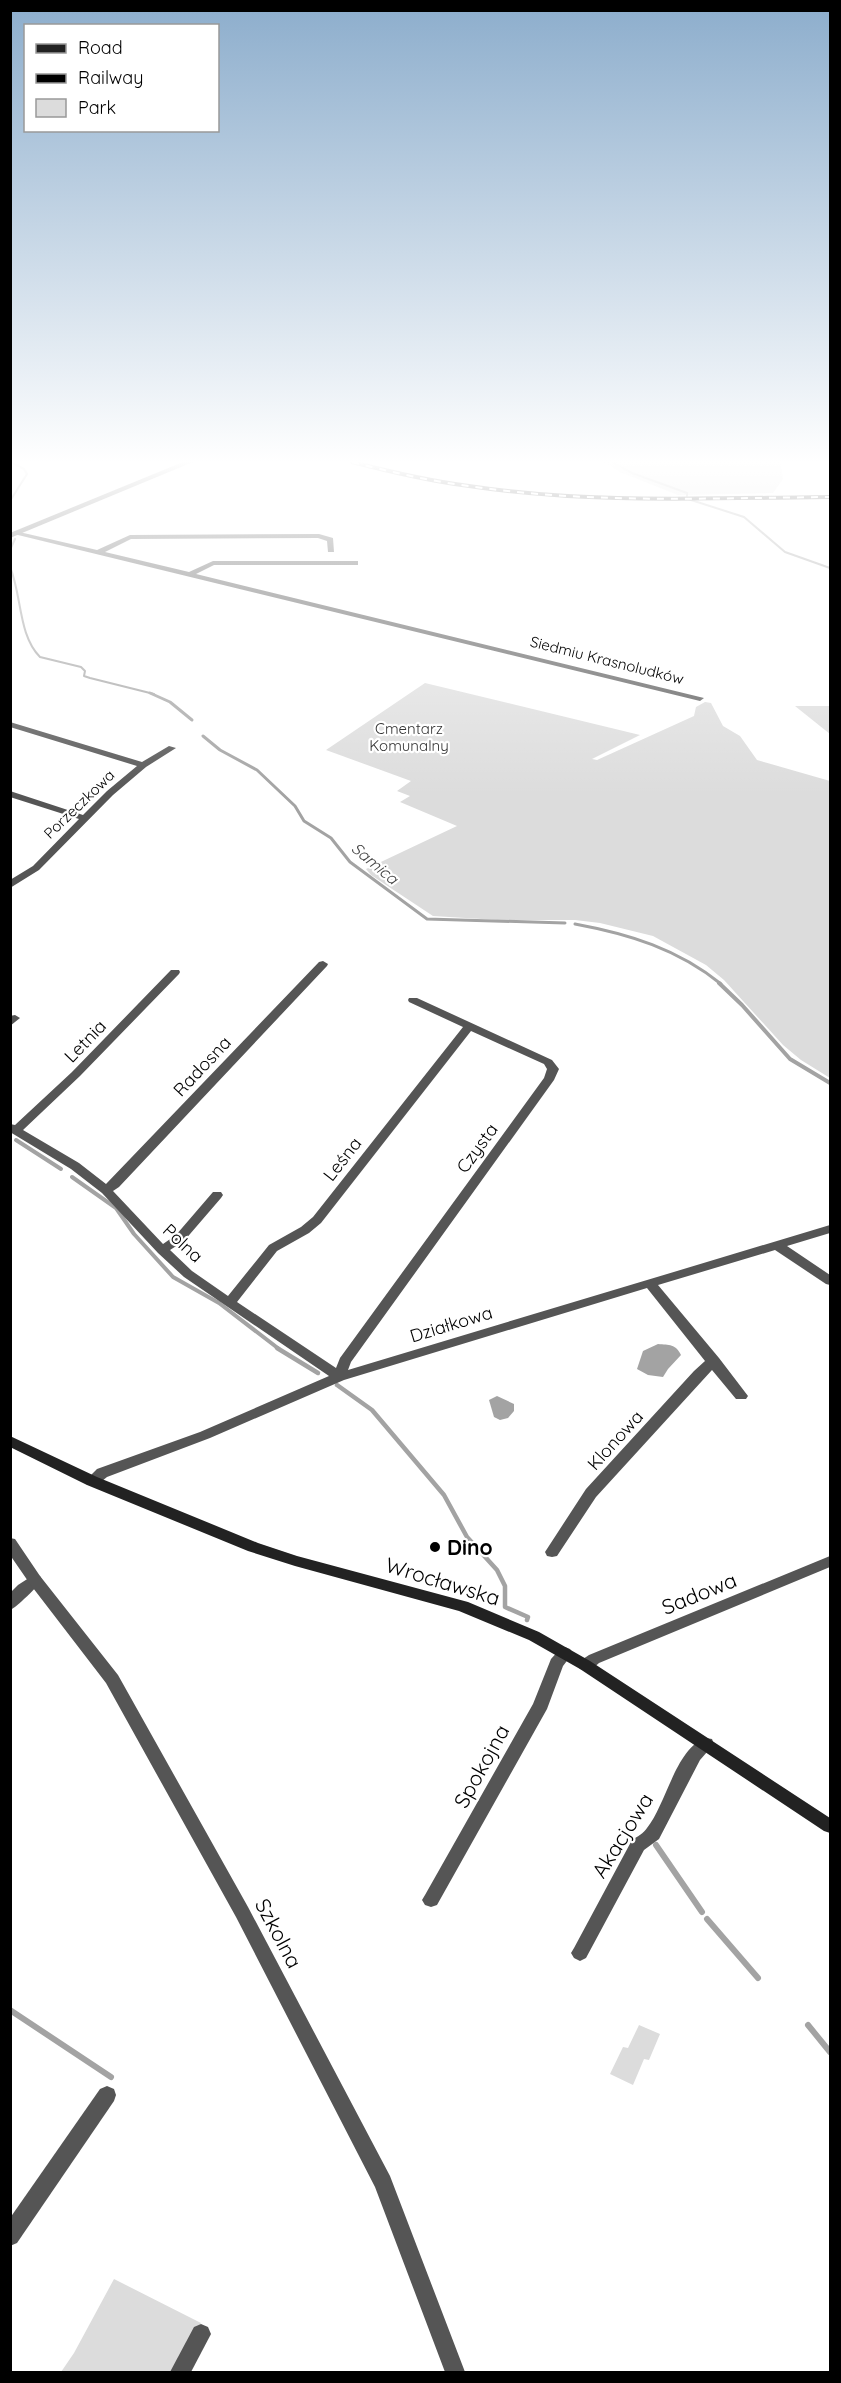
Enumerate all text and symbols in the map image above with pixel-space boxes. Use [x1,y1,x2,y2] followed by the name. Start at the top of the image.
[24,24,219,132] legend
[78,36,123,59] text: Road
[78,66,144,89] text: Railway
[78,96,116,119] text: Park
[528,632,686,688] street label: Siedmiu Krasnoludków
[369,719,449,755] park label: Cmentarz Komunalny
[40,765,118,843] street label: Porzeczkowa
[348,838,403,889] water label: Samica
[59,1015,111,1067] street label: Letnia
[168,1031,236,1101] street label: Radosna
[451,1119,503,1177] street label: Czysta
[318,1132,366,1186] street label: Leśna
[158,1219,208,1267] street label: Polna
[407,1301,495,1347] street label: Działkowa
[582,1405,648,1475] street label: Klonowa
[447,1534,493,1560] place label: Dino
[428,1540,442,1554] marker: Dino
[383,1551,503,1611] street label: Wrocławska
[658,1566,740,1620] street label: Sadowa
[448,1720,514,1812] street label: Spokojna
[586,1788,658,1882] street label: Akacjowa
[250,1894,308,1972] street label: Szkolna

